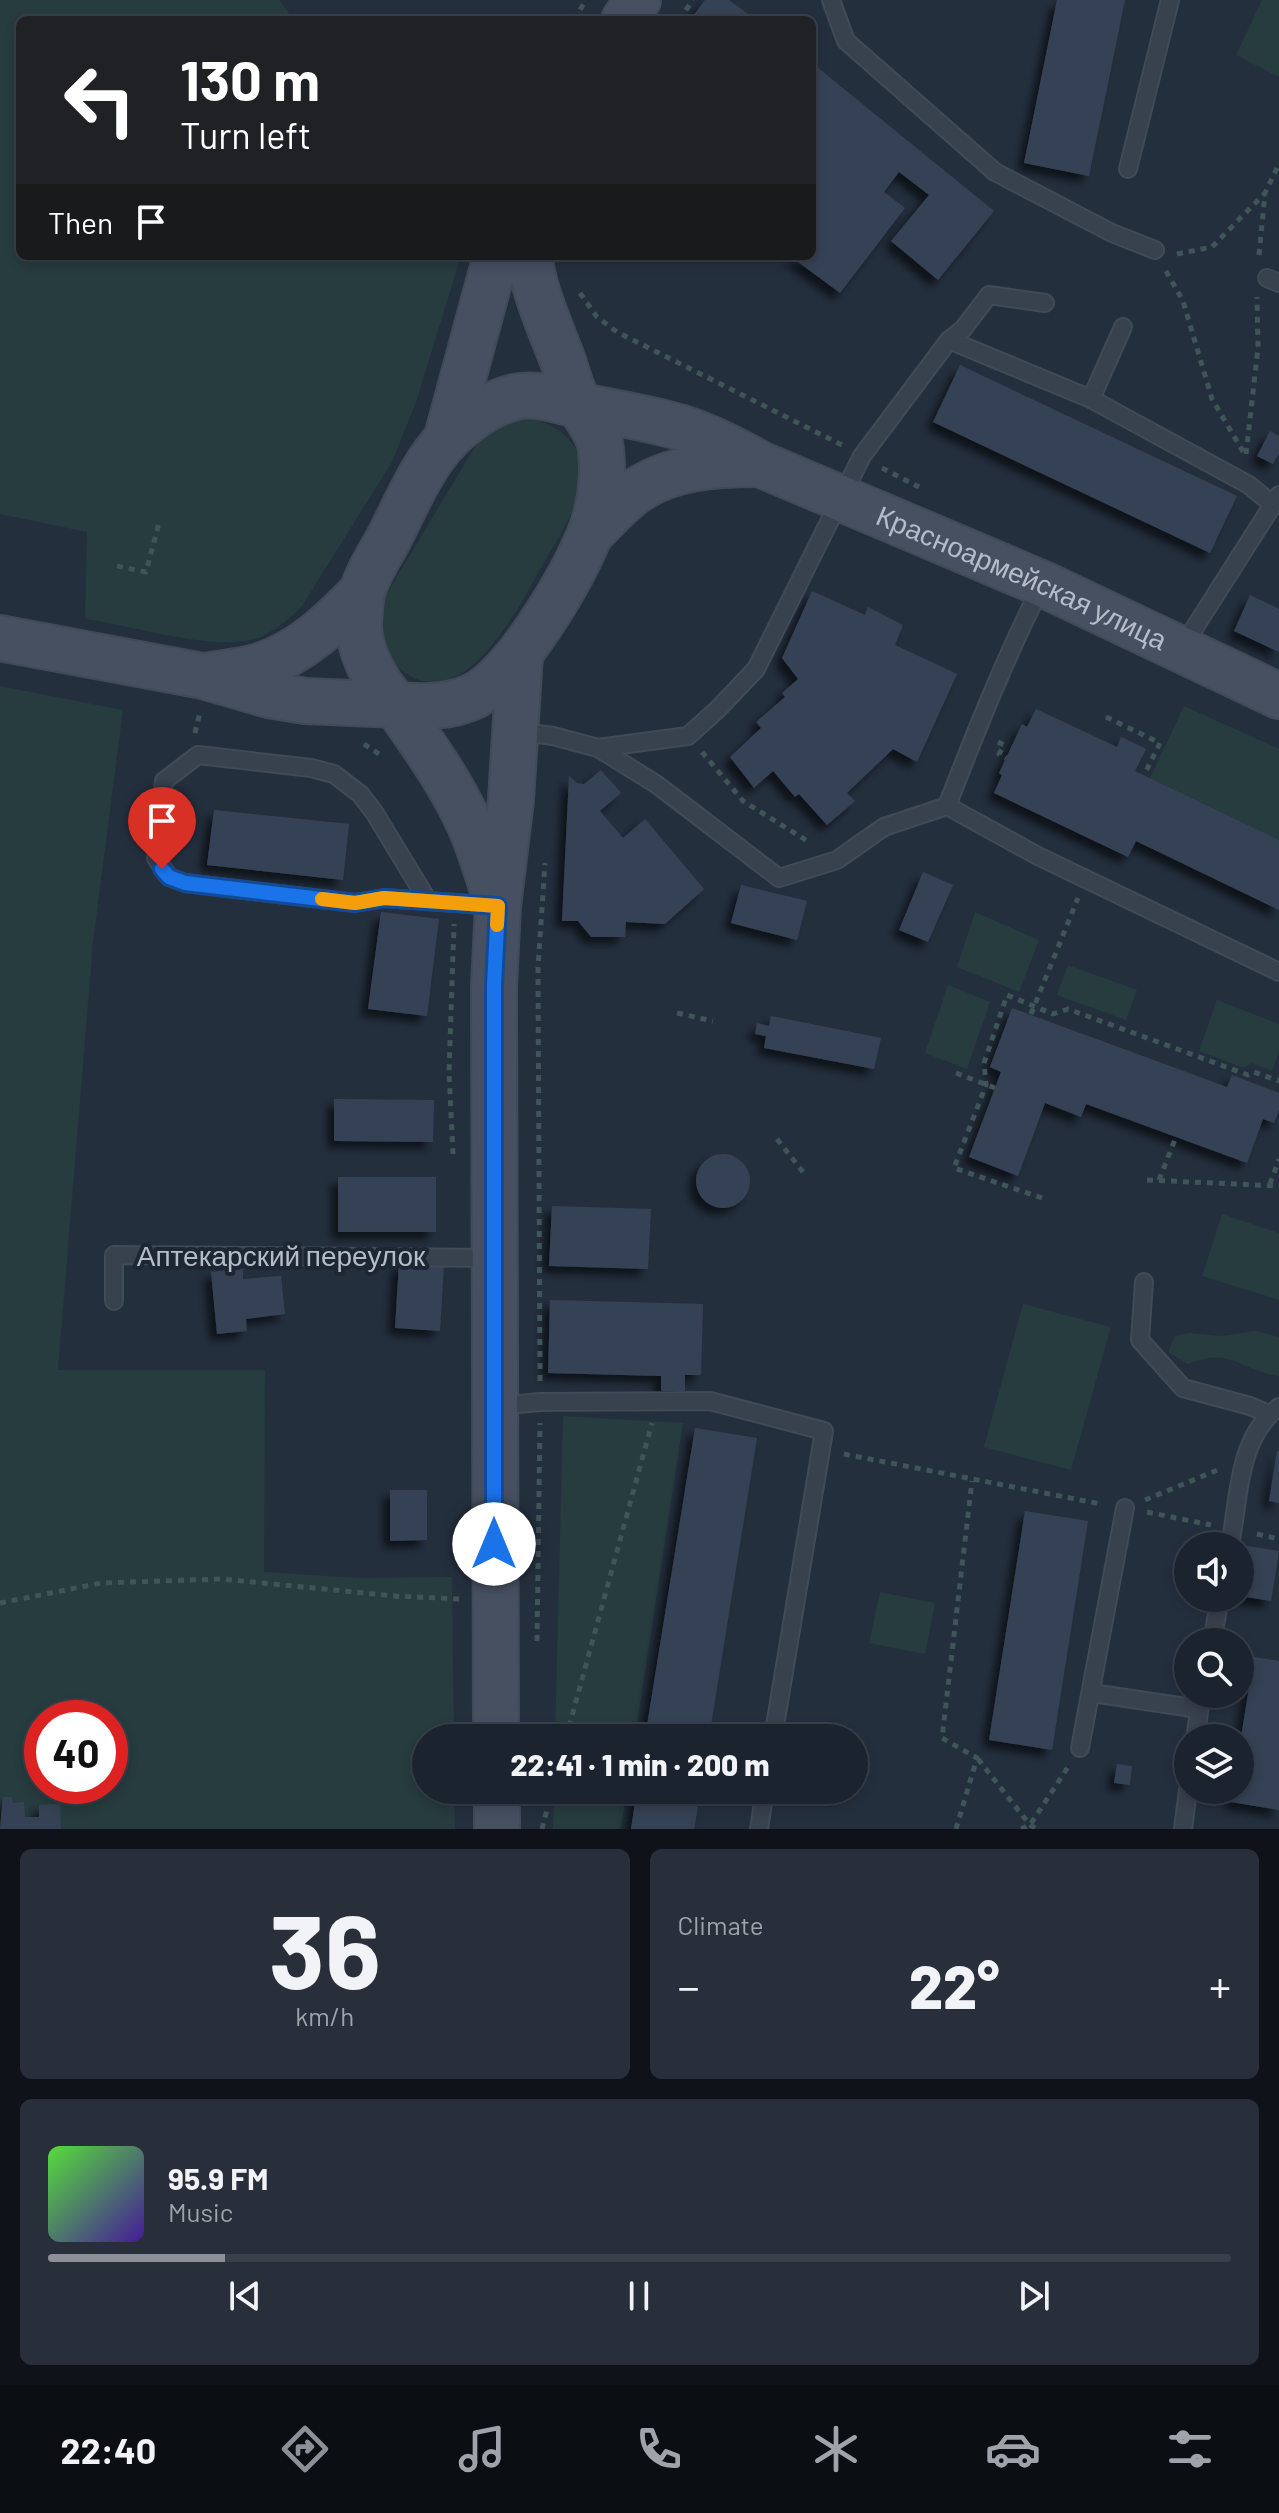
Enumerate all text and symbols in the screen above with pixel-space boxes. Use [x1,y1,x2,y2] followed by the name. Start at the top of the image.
[180,45,320,112] text: 130 m
[48,48,152,152] icon: left
[180,113,311,156] text: Turn left
[129,200,173,244] icon: arrive
[48,204,113,240] text: Then
[872,497,1173,657] street label: Красноармейская улица
[128,787,196,869] pin
[140,799,184,843] icon: arrive
[137,1238,426,1272] street label: Аптекарский переулок
[452,1502,536,1586] position arrow
[1174,1532,1254,1804] map controls
[1174,1532,1254,1612] button: sound
[1174,1628,1254,1708] button: search
[24,1700,128,1804] speed limit sign: 40
[1174,1724,1254,1804] button: layers
[511,1746,769,1782] text: 22:41 · 1 min · 200 m
[269,1885,381,2010] text: 36
[678,1909,764,1940] text: Climate
[909,1949,1000,2021] text: 22°
[678,1959,700,2012] text: −
[1209,1959,1231,2012] text: +
[295,2000,354,2031] text: km/h
[168,2160,268,2196] text: 95.9 FM
[168,2196,233,2227] text: Music
[223,2274,267,2318] icon: previous
[617,2274,661,2318] icon: pause
[1012,2274,1056,2318] icon: next
[277,2421,333,2477] icon: directions
[454,2421,510,2477] icon: music
[631,2421,687,2477] icon: phone
[808,2421,864,2477] icon: climate
[985,2421,1041,2477] icon: car
[1162,2421,1218,2477] icon: filters
[61,2428,156,2471] text: 22:40

